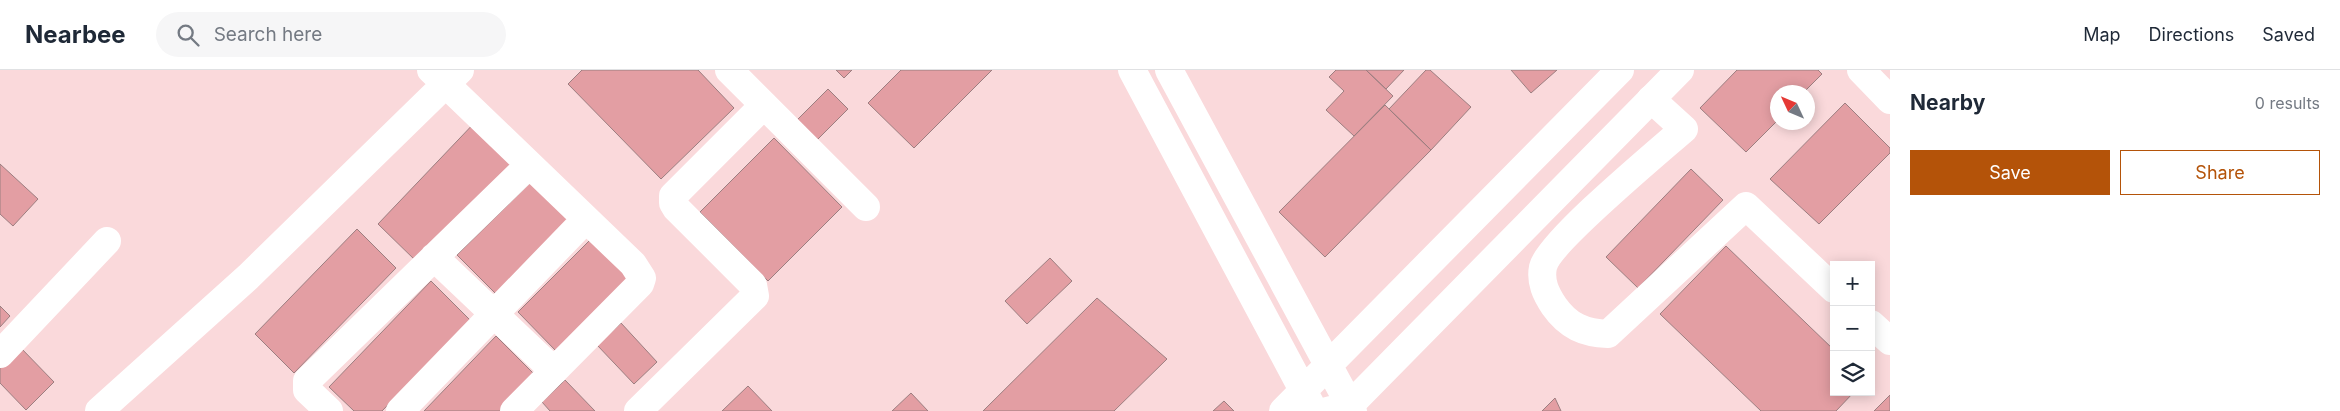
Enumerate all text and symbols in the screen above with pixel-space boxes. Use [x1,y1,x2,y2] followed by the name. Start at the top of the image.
[156,12,506,57] search box
[25,20,126,49] text: Nearbee
[174,21,202,49] icon: search
[214,23,322,46] text: Search here
[2083,24,2121,45] text: Map
[2149,24,2234,45] text: Directions
[2262,24,2315,45] text: Saved
[1770,85,1815,130] north arrow
[1910,90,1985,115] text: Nearby
[2255,93,2320,113] text: 0 results
[1910,150,2110,195] button: Save
[2120,150,2320,195] button: Share
[1830,261,1875,396] map controls
[1830,261,1875,306] button: +
[1830,306,1875,351] button: −
[1830,351,1875,396] button: layers

